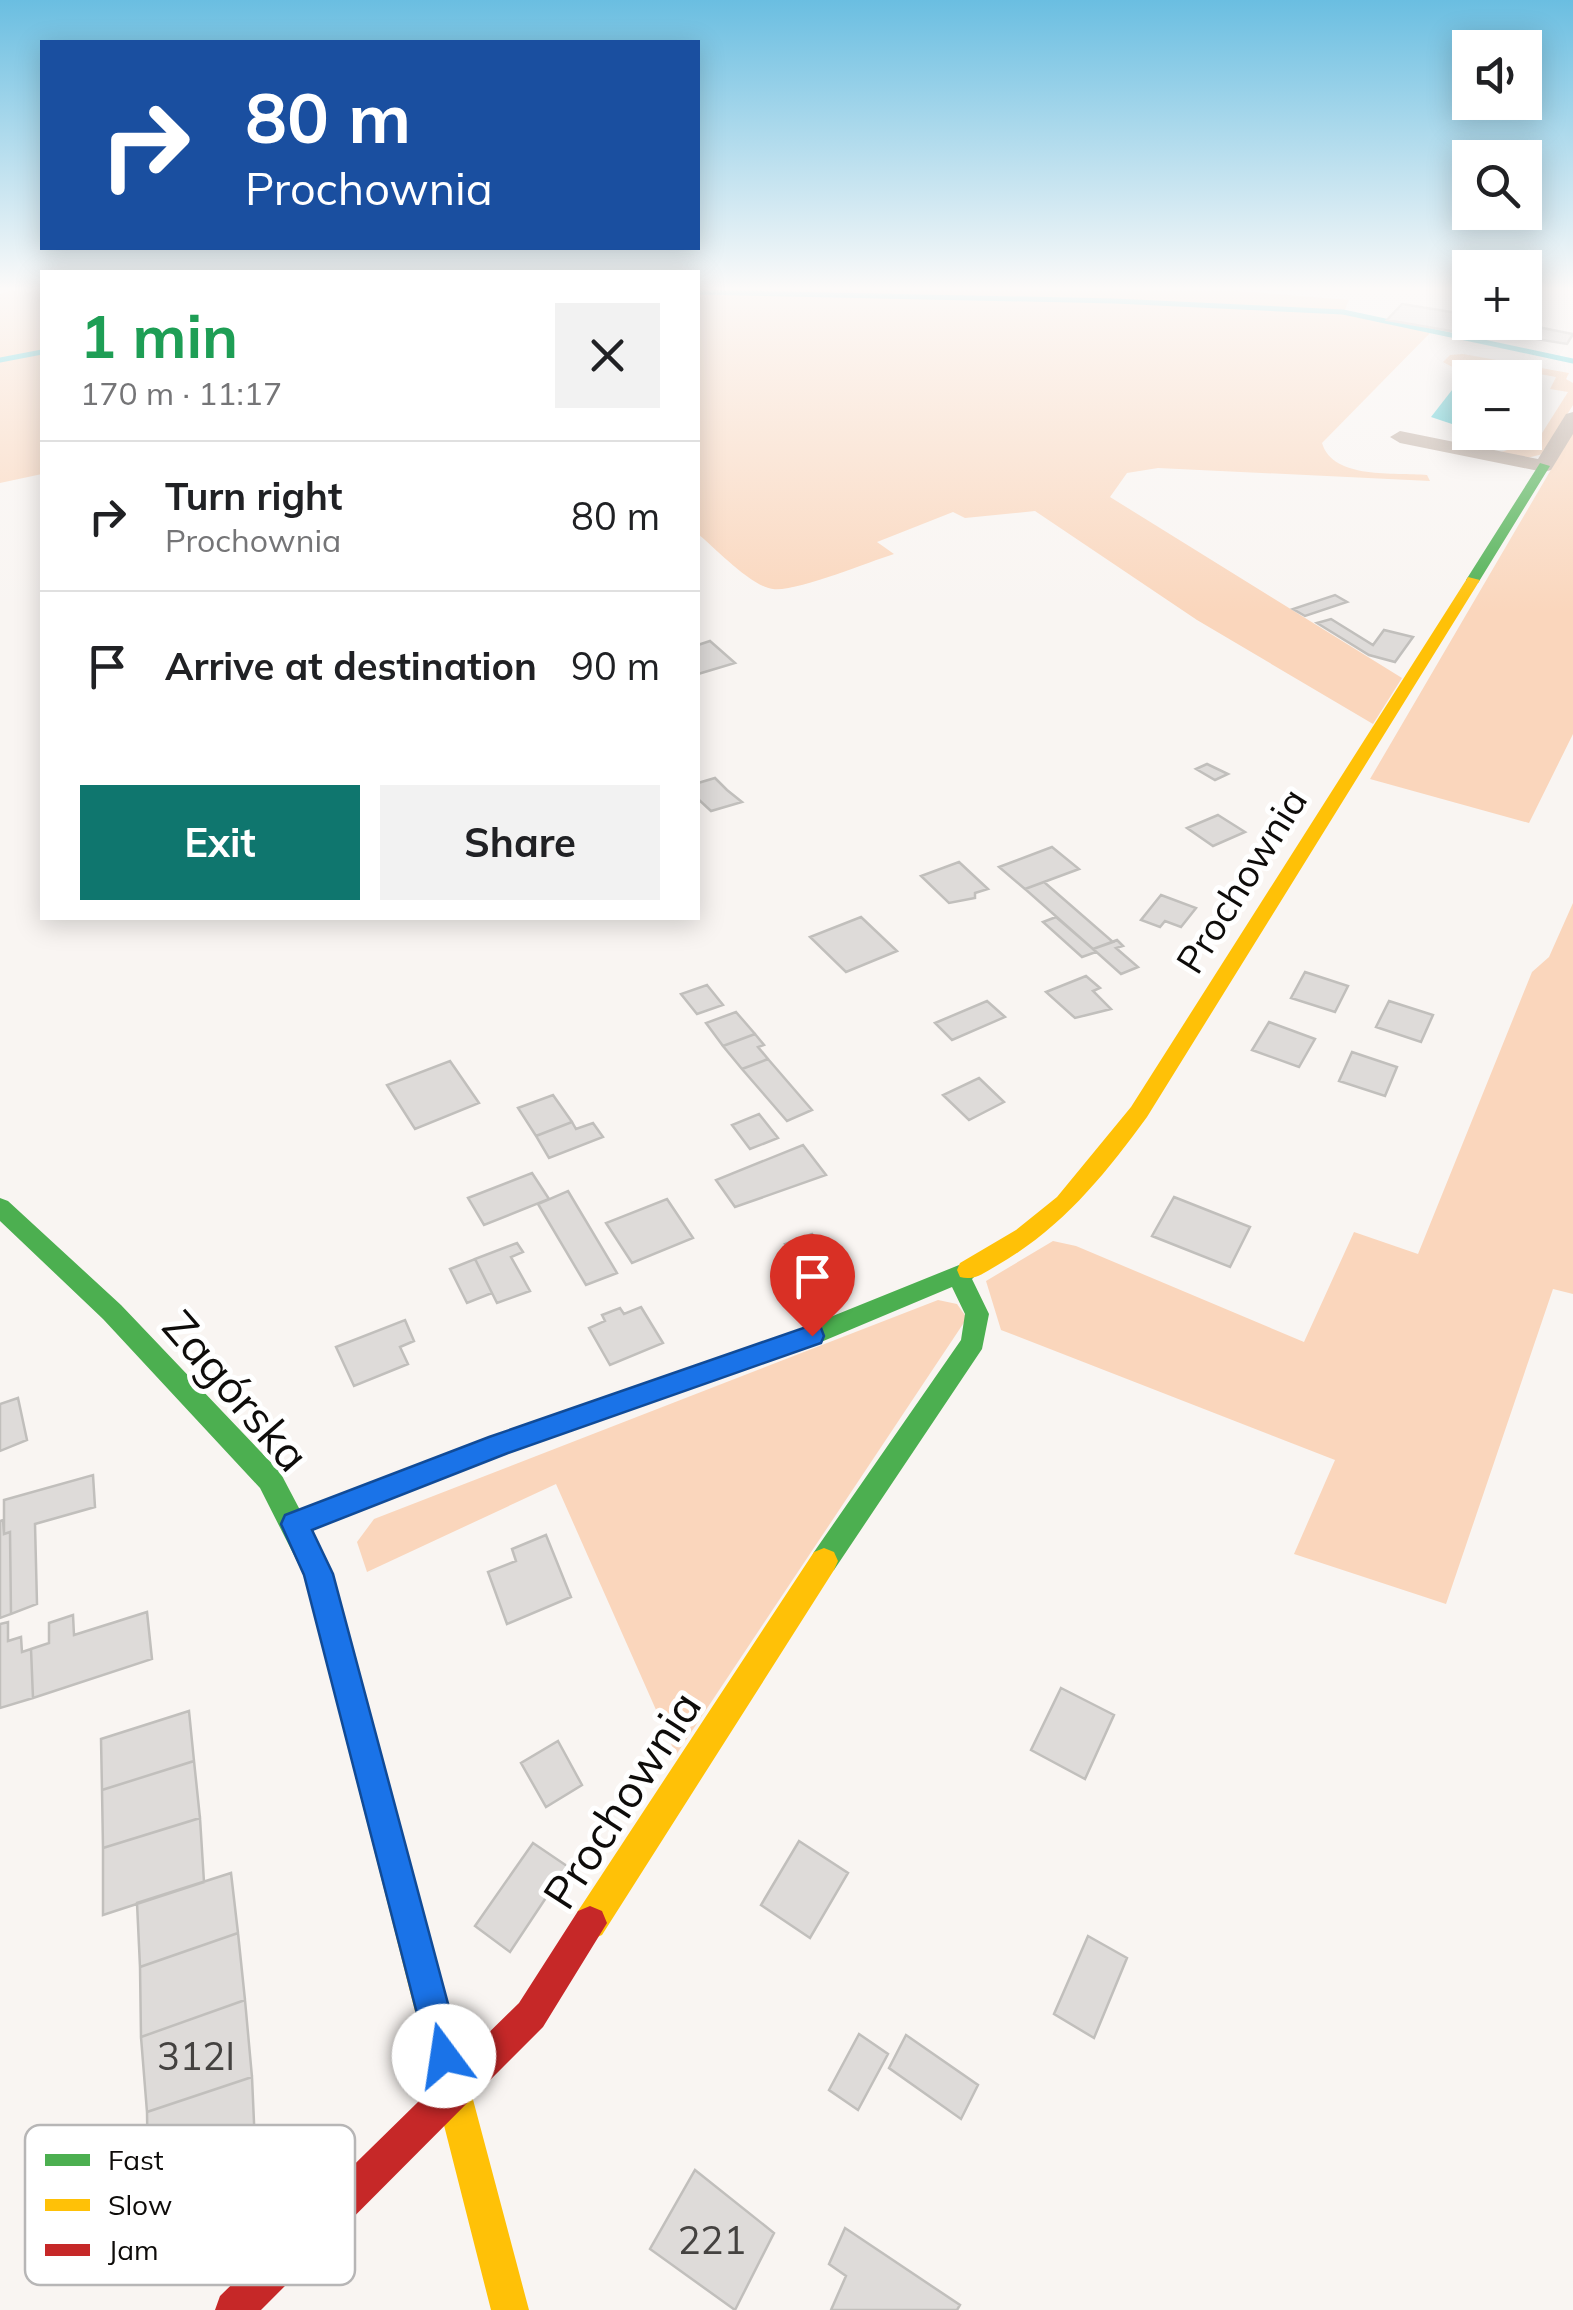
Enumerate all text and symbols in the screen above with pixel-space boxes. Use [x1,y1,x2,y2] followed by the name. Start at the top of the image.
[1452,30,1542,450] map controls
[1452,30,1542,120] button: sound
[245,73,411,161] text: 80 m
[80,80,210,210] icon: right
[1452,140,1542,230] button: search
[245,160,493,216] text: Prochownia
[1452,250,1542,340] button: +
[80,298,238,373] text: 1 min
[555,303,660,408] button: close
[1452,360,1542,450] button: −
[80,373,282,413] text: 170 m · 11:17
[165,472,342,520] text: Turn right
[80,489,135,544] icon: right
[571,492,660,540] text: 80 m
[165,520,341,560] text: Prochownia
[80,639,135,694] icon: arrive
[165,642,537,690] text: Arrive at destination
[571,642,660,690] text: 90 m
[1165,779,1317,982] street label: Prochownia
[80,785,360,900] button: Exit
[380,785,660,900] button: Share
[770,1234,855,1337] pin
[785,1249,840,1304] icon: arrive
[152,1299,322,1482] street label: Zagórska
[530,1680,712,1919] street label: Prochownia
[392,2004,496,2108] position arrow
[157,2032,235,2080] house number: 312I
[25,2125,355,2285] legend
[108,2142,164,2177] text: Fast
[108,2187,172,2222] text: Slow
[678,2216,746,2264] house number: 221
[108,2232,159,2267] text: Jam

